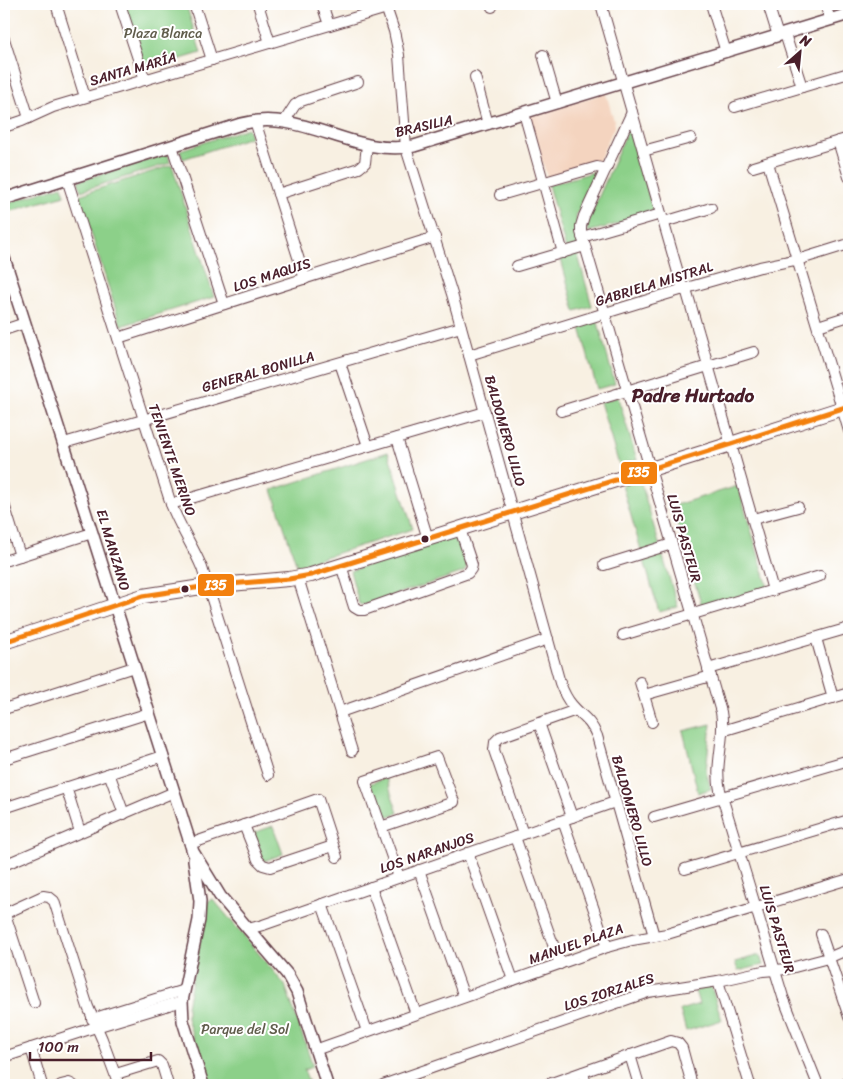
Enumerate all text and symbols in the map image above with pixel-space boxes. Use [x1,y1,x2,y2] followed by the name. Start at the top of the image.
[124,21,202,46] park label: Plaza Blanca
[795,27,816,54] text: N
[776,28,826,78] north arrow
[87,45,179,93] street label: SANTA MARÍA
[393,107,455,145] street label: BRASILIA
[230,251,314,299] street label: LOS MAQUIS
[592,254,717,314] street label: GABRIELA MISTRAL
[199,344,317,400] street label: GENERAL BONILLA
[477,372,533,490] street label: BALDOMERO LILLO
[632,379,755,412] district label: Padre Hurtado
[141,400,203,520] street label: TENIENTE MERINO
[627,460,650,485] text: I35
[620,461,658,485] line badge: I35
[659,491,709,585] street label: LUIS PASTEUR
[89,506,137,594] street label: EL MANZANO
[420,534,430,544] unlabelled marker
[197,573,235,597] line badge: I35
[204,573,227,598] text: I35
[180,584,190,594] unlabelled marker
[604,752,660,870] street label: BALDOMERO LILLO
[376,825,478,881] street label: LOS NARANJOS
[752,882,802,976] street label: LUIS PASTEUR
[525,916,627,972] street label: MANUEL PLAZA
[561,966,658,1018] street label: LOS ZORZALES
[201,1017,290,1042] park label: Parque del Sol
[30,1029,151,1061] scale bar
[38,1034,79,1060] text: 100 m

